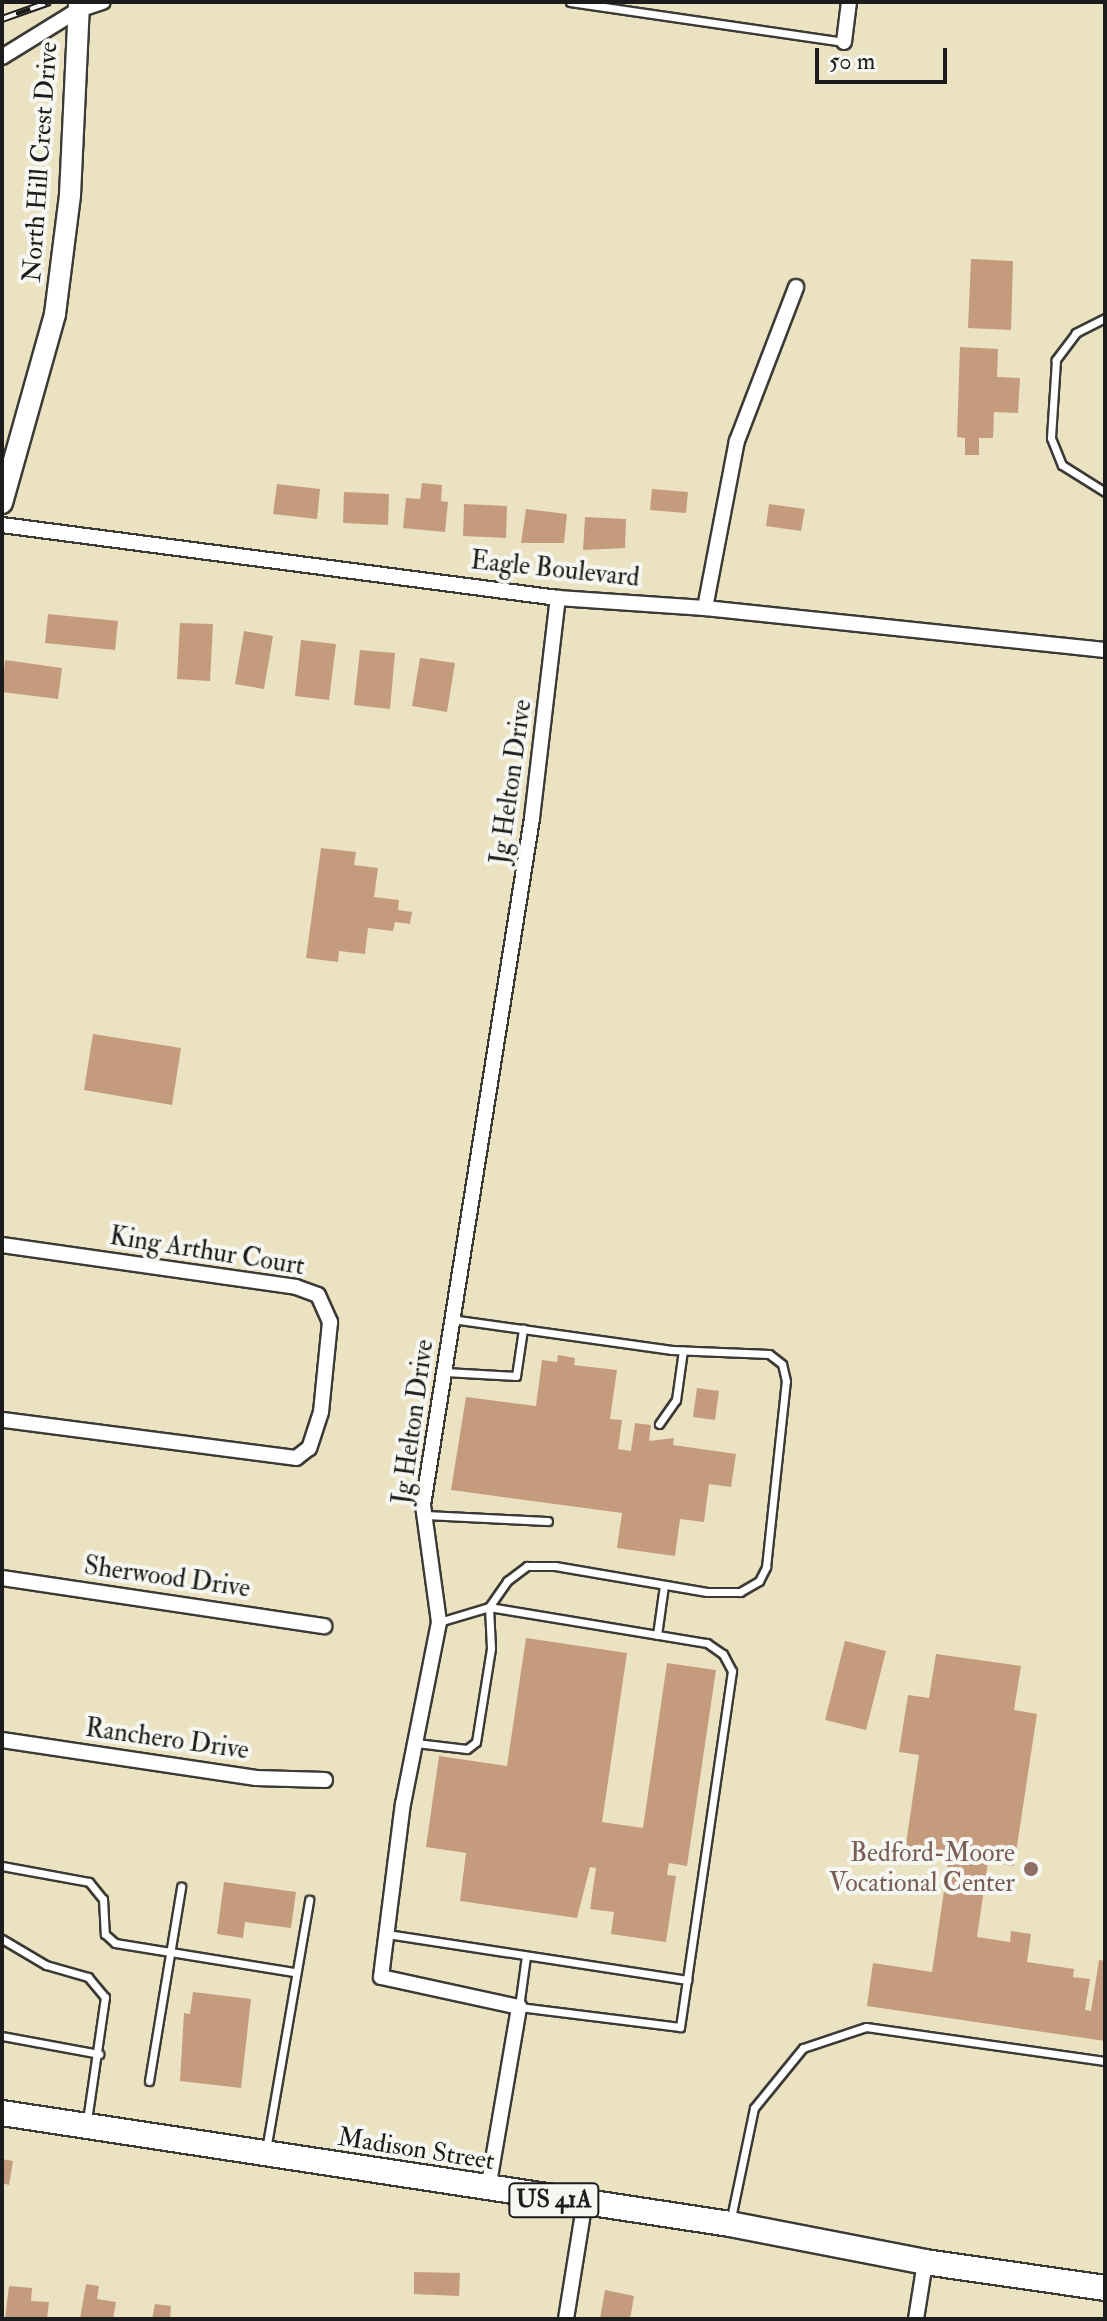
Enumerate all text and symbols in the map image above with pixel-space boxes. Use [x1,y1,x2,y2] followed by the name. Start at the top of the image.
[819,32,951,82] scale bar
[17,41,65,283] street label: North Hill Crest Drive
[829,46,875,77] text: 50 m
[469,546,641,594] street label: Eagle Boulevard
[485,698,539,866] street label: Jg Helton Drive
[107,1221,307,1283] street label: King Arthur Court
[387,1338,441,1506] street label: Jg Helton Drive
[82,1551,252,1605] street label: Sherwood Drive
[83,1713,251,1767] street label: Ranchero Drive
[829,1838,1015,1900] place label: Bedford-Moore Vocational Center
[1022,1860,1040,1878] marker: Bedford-Moore Vocational Center
[335,2122,497,2178] street label: Madison Street
[508,2180,600,2220] road number: US 41A

